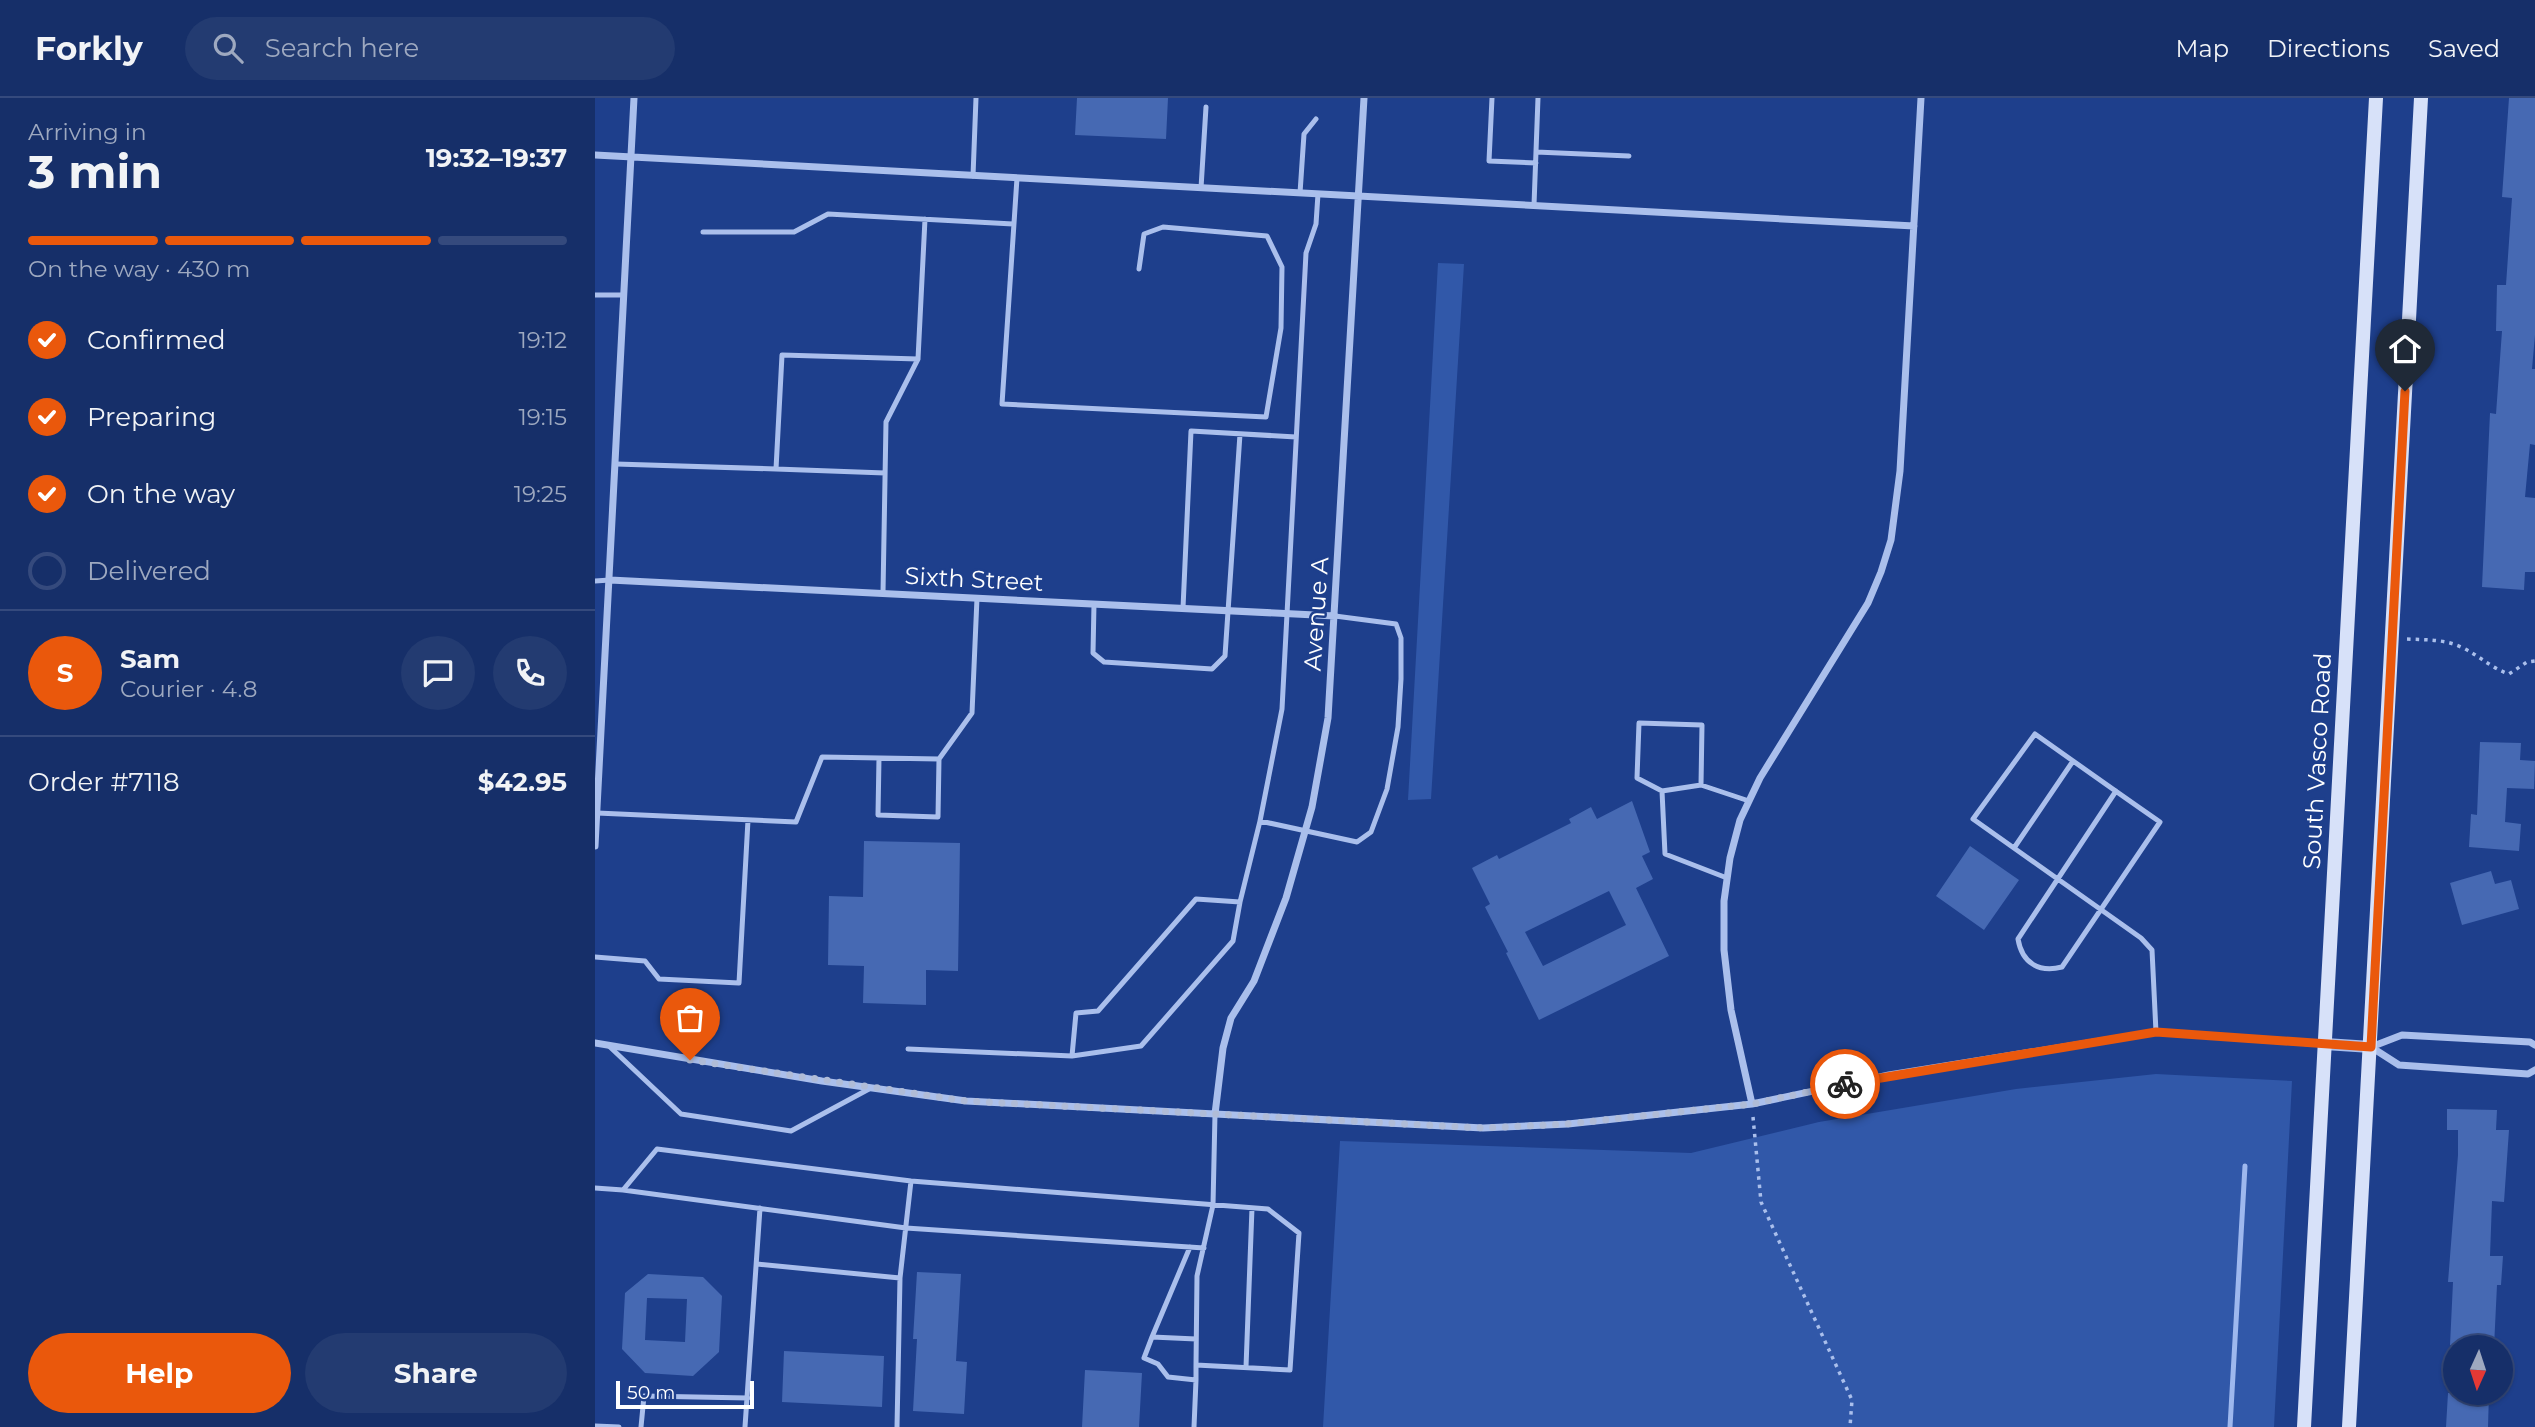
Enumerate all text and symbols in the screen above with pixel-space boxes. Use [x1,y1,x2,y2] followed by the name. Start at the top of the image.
[185,17,675,80] search box
[35,28,143,68] text: Forkly
[209,29,247,67] icon: search
[265,32,419,64] text: Search here
[2176,34,2229,63] text: Map
[2267,34,2390,63] text: Directions
[2428,34,2500,63] text: Saved
[28,118,147,146] text: Arriving in
[426,142,567,174] text: 19:32–19:37
[28,143,162,200] text: 3 min
[28,255,250,283] text: On the way · 430 m
[2375,319,2435,391] pin
[28,321,66,359] icon: check
[87,324,226,356] text: Confirmed
[518,326,567,354] text: 19:12
[2386,330,2424,368] icon: home
[28,398,66,436] icon: check
[87,401,216,433] text: Preparing
[518,403,567,431] text: 19:15
[28,475,66,513] icon: check
[87,478,235,510] text: On the way
[514,480,567,508] text: 19:25
[87,555,211,587] text: Delivered
[1298,555,1334,672] street label: Avenue A
[904,561,1044,597] street label: Sixth Street
[401,636,475,710] button: chat
[493,636,567,710] button: phone
[120,643,180,675] text: Sam
[2297,652,2337,870] street label: South Vasco Road
[57,657,73,689] text: S
[120,675,257,703] text: Courier · 4.8
[28,766,180,798] text: Order #7118
[478,766,567,798] text: $42.95
[660,988,720,1060] pin
[671,999,709,1037] icon: bag
[1810,1049,1880,1119] courier
[1826,1065,1864,1103] icon: bike
[28,1333,291,1413] button: Help
[305,1333,567,1413] button: Share
[2443,1335,2513,1405] north arrow
[2443,1335,2513,1405] map controls
[616,1378,754,1410] scale bar
[627,1381,675,1404] text: 50 m

